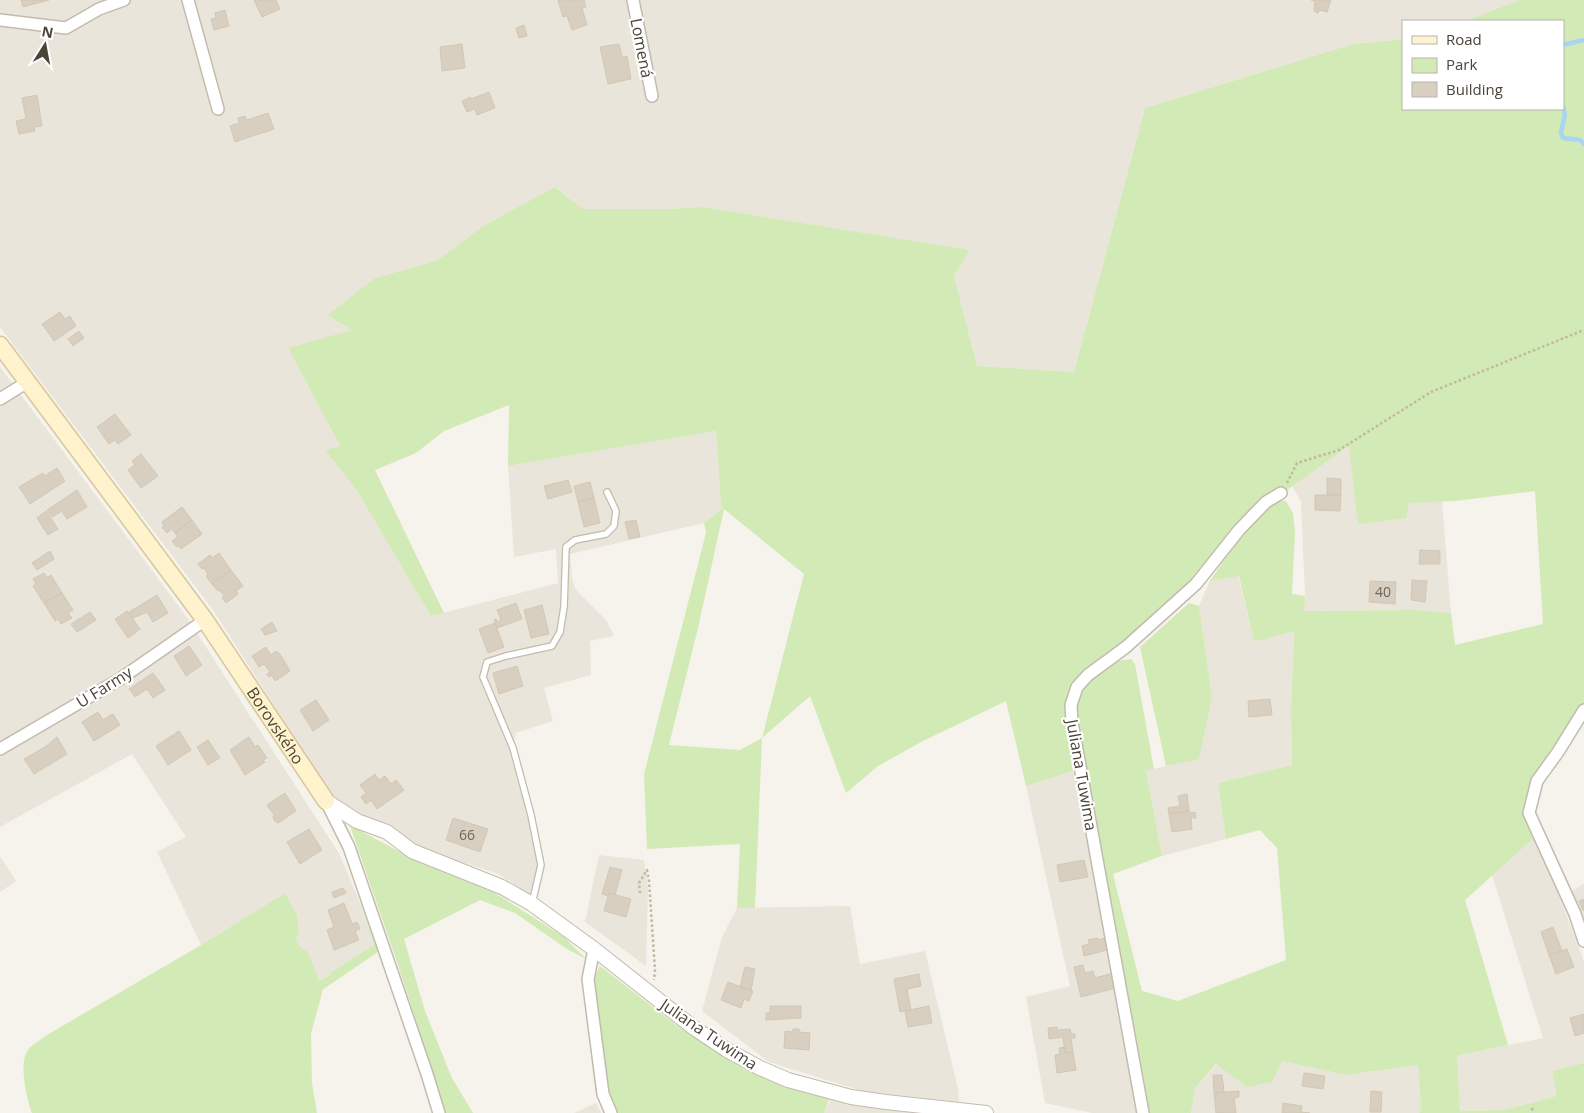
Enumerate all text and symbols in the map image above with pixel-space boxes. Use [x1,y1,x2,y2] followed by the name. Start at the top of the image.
[625,16,659,80] street label: Lomená
[20,20,70,70] north arrow
[1402,20,1564,110] legend
[40,21,55,42] text: N
[1446,29,1482,49] text: Road
[1446,54,1477,74] text: Park
[1446,79,1503,99] text: Building
[1375,582,1391,601] house number: 40
[72,661,137,713] street label: U Farmy
[242,683,309,769] street label: Borovského
[1061,716,1103,832] street label: Juliana Tuwima
[459,825,475,844] house number: 66
[654,992,762,1075] street label: Juliana Tuwima

